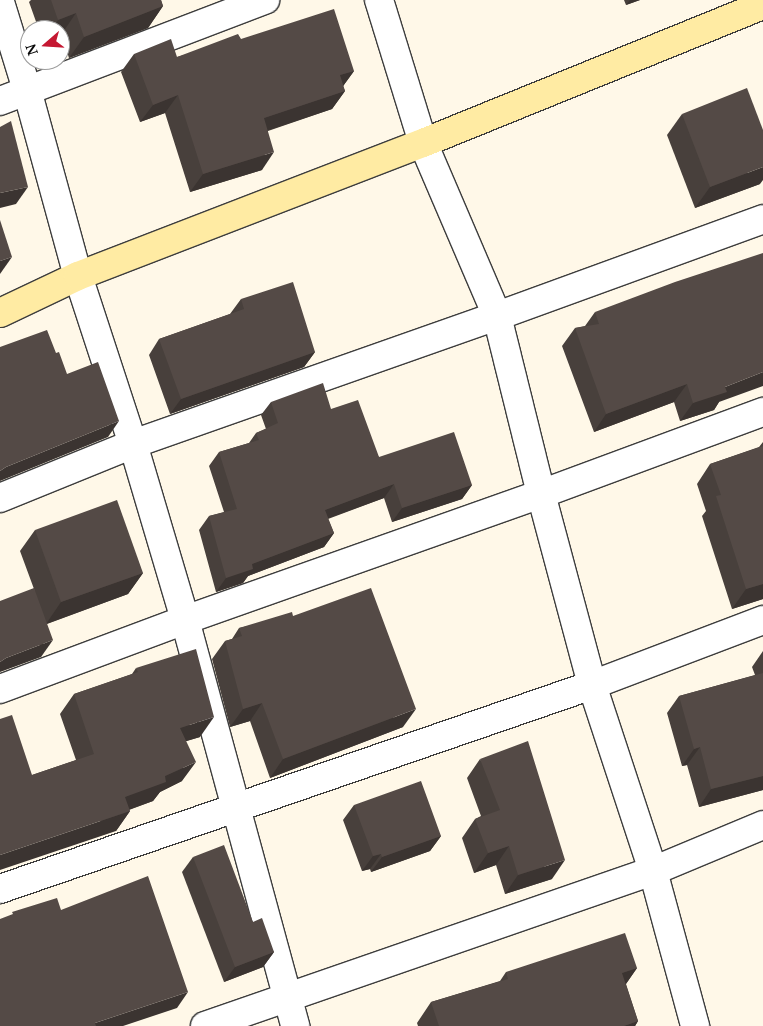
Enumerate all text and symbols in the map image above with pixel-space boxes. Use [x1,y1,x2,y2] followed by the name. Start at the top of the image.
[20,20,70,70] north arrow
[21,41,42,58] text: N

